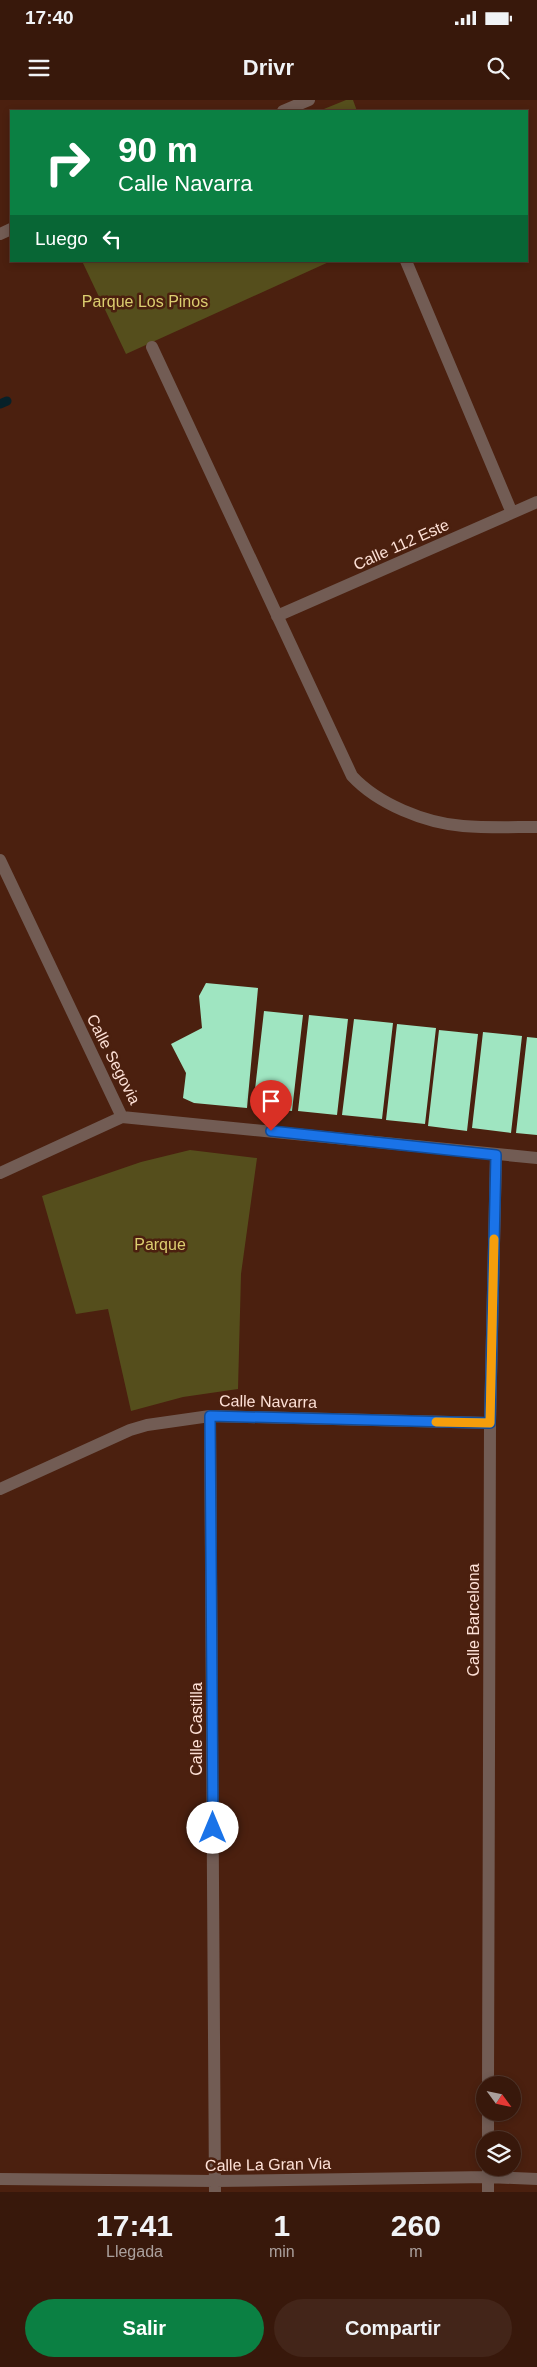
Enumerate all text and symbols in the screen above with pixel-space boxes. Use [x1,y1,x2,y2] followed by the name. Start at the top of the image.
[25,7,74,28] text: 17:40
[25,54,53,82] icon: menu
[484,54,512,82] icon: search
[243,55,294,80] text: Drivr
[35,130,100,195] icon: right
[118,130,198,169] text: 90 m
[118,171,253,196] text: Calle Navarra
[98,225,126,253] icon: left
[35,228,88,249] text: Luego
[82,293,208,310] park label: Parque Los Pinos
[351,516,452,573] street label: Calle 112 Este
[84,1011,144,1107] street label: Calle Segovia
[250,1080,292,1131] pin
[257,1087,285,1115] icon: arrive
[134,1236,186,1253] park label: Parque
[219,1392,317,1411] street label: Calle Navarra
[465,1563,482,1676] street label: Calle Barcelona
[188,1682,205,1776] street label: Calle Castilla
[186,1801,238,1853] position arrow
[476,2076,521,2121] north arrow
[476,2076,521,2176] map controls
[476,2131,521,2176] button: layers
[205,2155,331,2174] street label: Calle La Gran Via
[96,2209,173,2242] text: 17:41
[273,2209,290,2242] text: 1
[391,2209,441,2242] text: 260
[106,2243,163,2260] text: Llegada
[269,2243,295,2260] text: min
[409,2243,422,2260] text: m
[25,2299,264,2357] button: Salir
[274,2299,512,2357] button: Compartir

